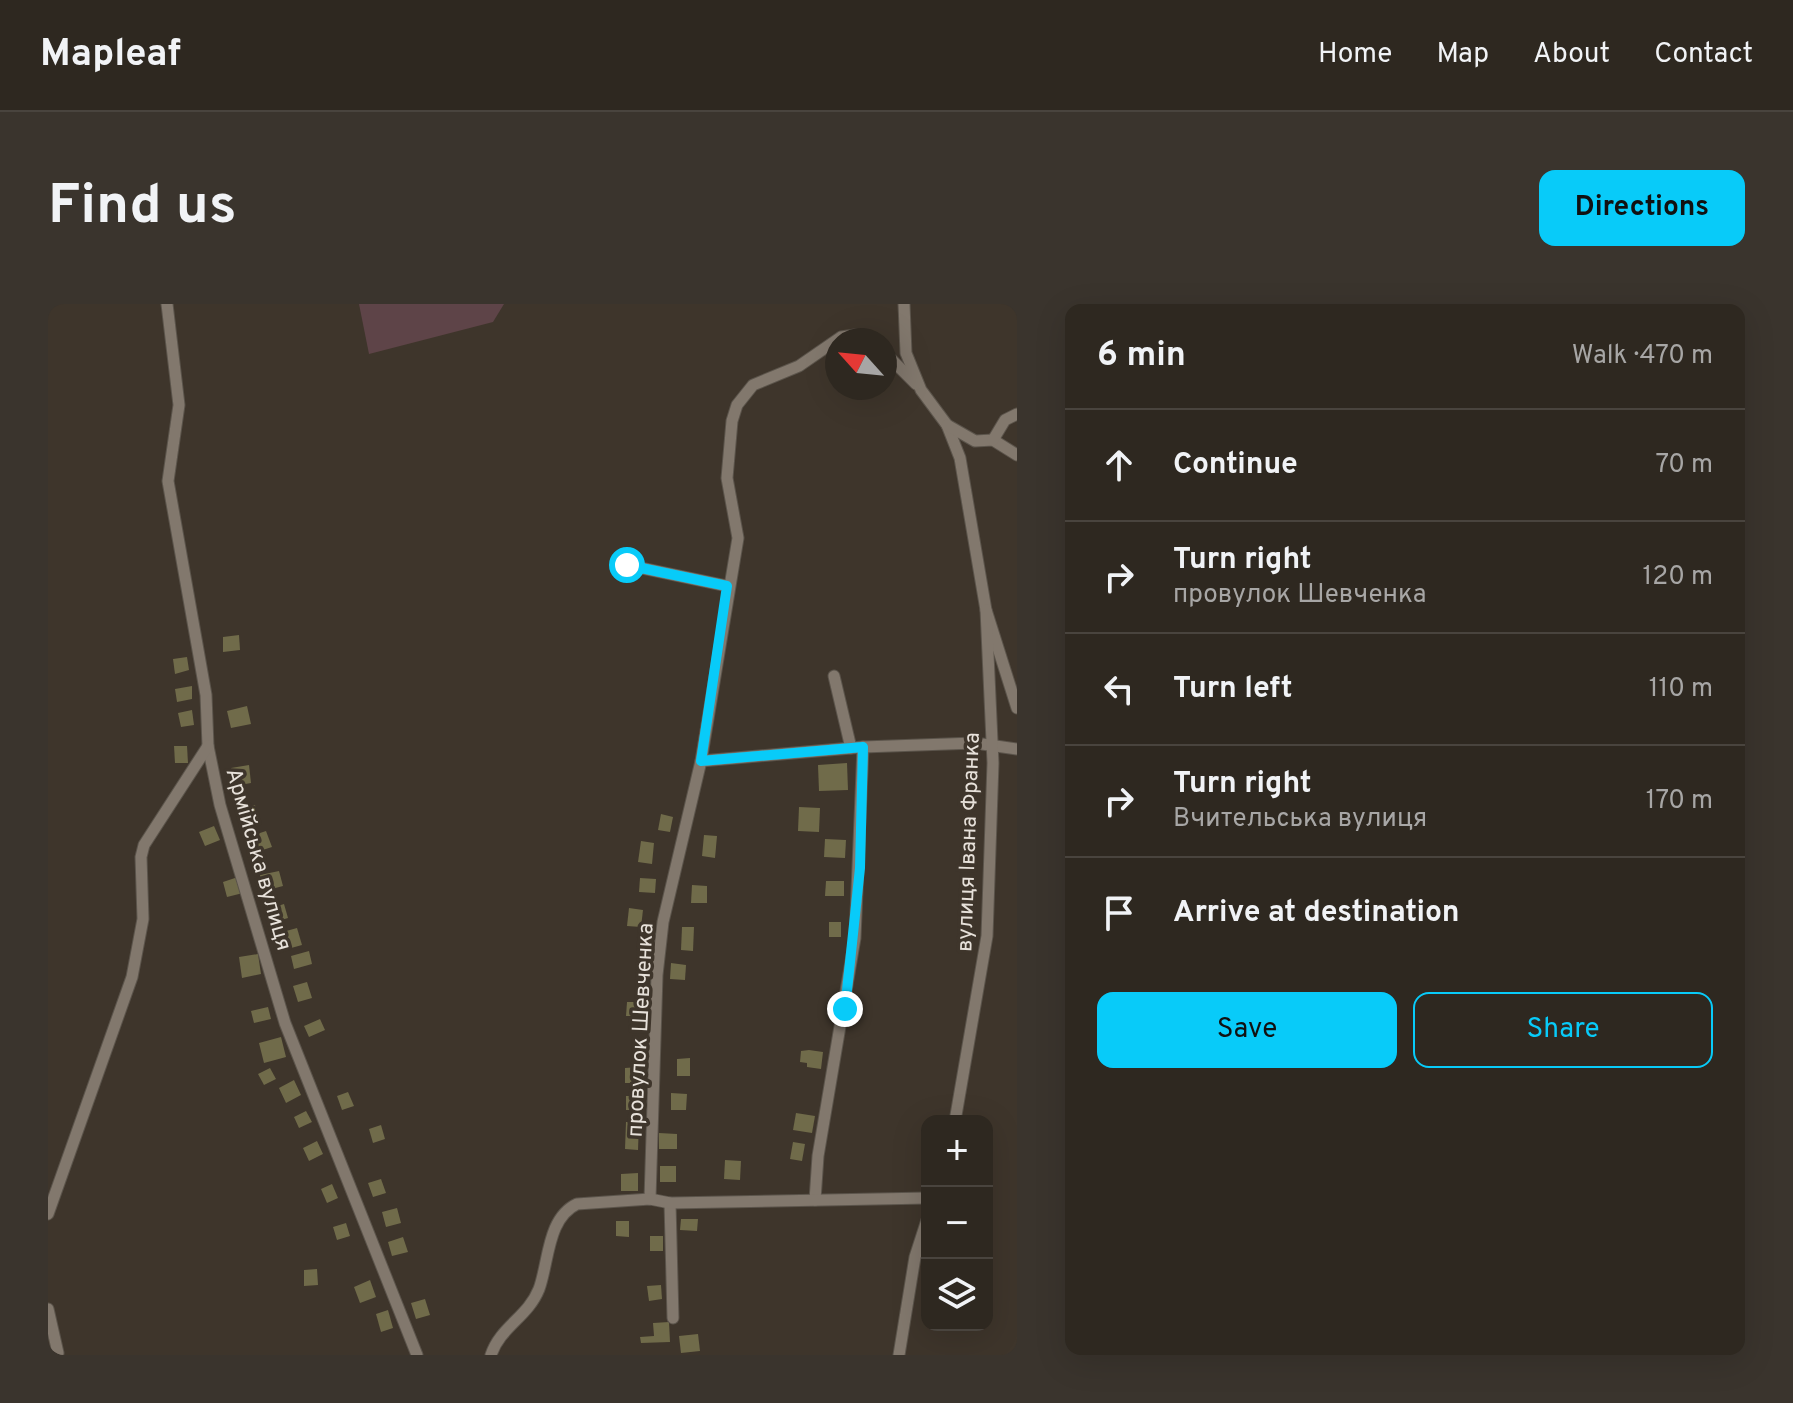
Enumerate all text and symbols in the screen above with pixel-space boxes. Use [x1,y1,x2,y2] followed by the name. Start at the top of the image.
[40,31,181,80] text: Mapleaf
[1318,37,1392,73] text: Home
[1436,37,1489,73] text: Map
[1533,37,1610,73] text: About
[1654,37,1753,73] text: Contact
[1539,170,1745,246] button: Directions
[48,173,237,243] text: Find us
[825,328,897,400] north arrow
[1097,335,1186,378] text: 6 min
[1572,340,1713,373] text: Walk · 470 m
[1097,443,1141,487] icon: ahead
[1173,447,1298,484] text: Continue
[1655,449,1713,482] text: 70 m
[1173,542,1311,579] text: Turn right
[609,547,645,583] route start
[1097,555,1141,599] icon: right
[1643,561,1713,594] text: 120 m
[1173,579,1427,612] text: провулок Шевченка
[1097,667,1141,711] icon: left
[1173,671,1293,708] text: Turn left
[1649,673,1713,706] text: 110 m
[952,732,987,952] street label: вулиця Івана Франка
[219,765,297,954] street label: Армійська вулиця
[1173,766,1311,803] text: Turn right
[1097,779,1141,823] icon: right
[1646,785,1713,818] text: 170 m
[1173,803,1427,836] text: Вчительська вулиця
[1097,891,1141,935] icon: arrive
[1173,895,1459,932] text: Arrive at destination
[622,922,661,1138] street label: провулок Шевченка
[827,991,863,1027] route end
[1097,992,1397,1068] button: Save
[1413,992,1713,1068] button: Share
[921,1115,993,1331] map controls
[921,1115,993,1187] button: +
[921,1187,993,1259] button: −
[921,1259,993,1331] button: layers

